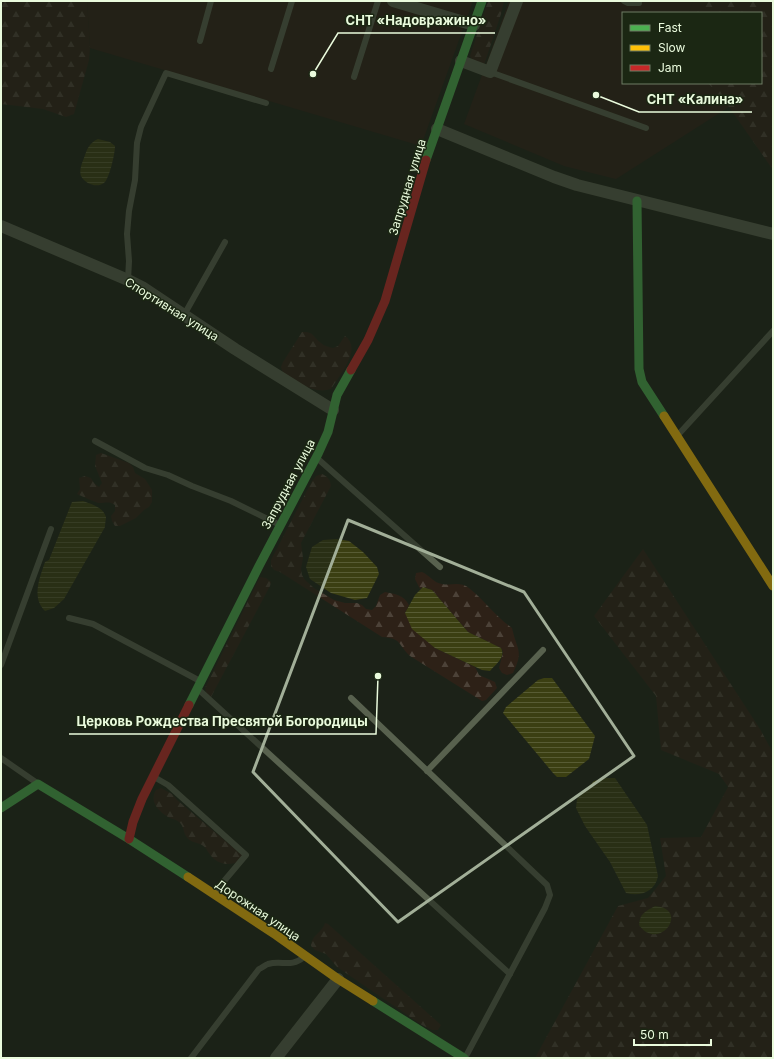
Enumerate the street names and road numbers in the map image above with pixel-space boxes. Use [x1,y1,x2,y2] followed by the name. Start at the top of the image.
[385,137,429,237] street label: Запрудная улица
[122,274,222,344] street label: Спортивная улица
[258,436,318,532] street label: Запрудная улица
[213,876,303,944] street label: Дорожная улица

